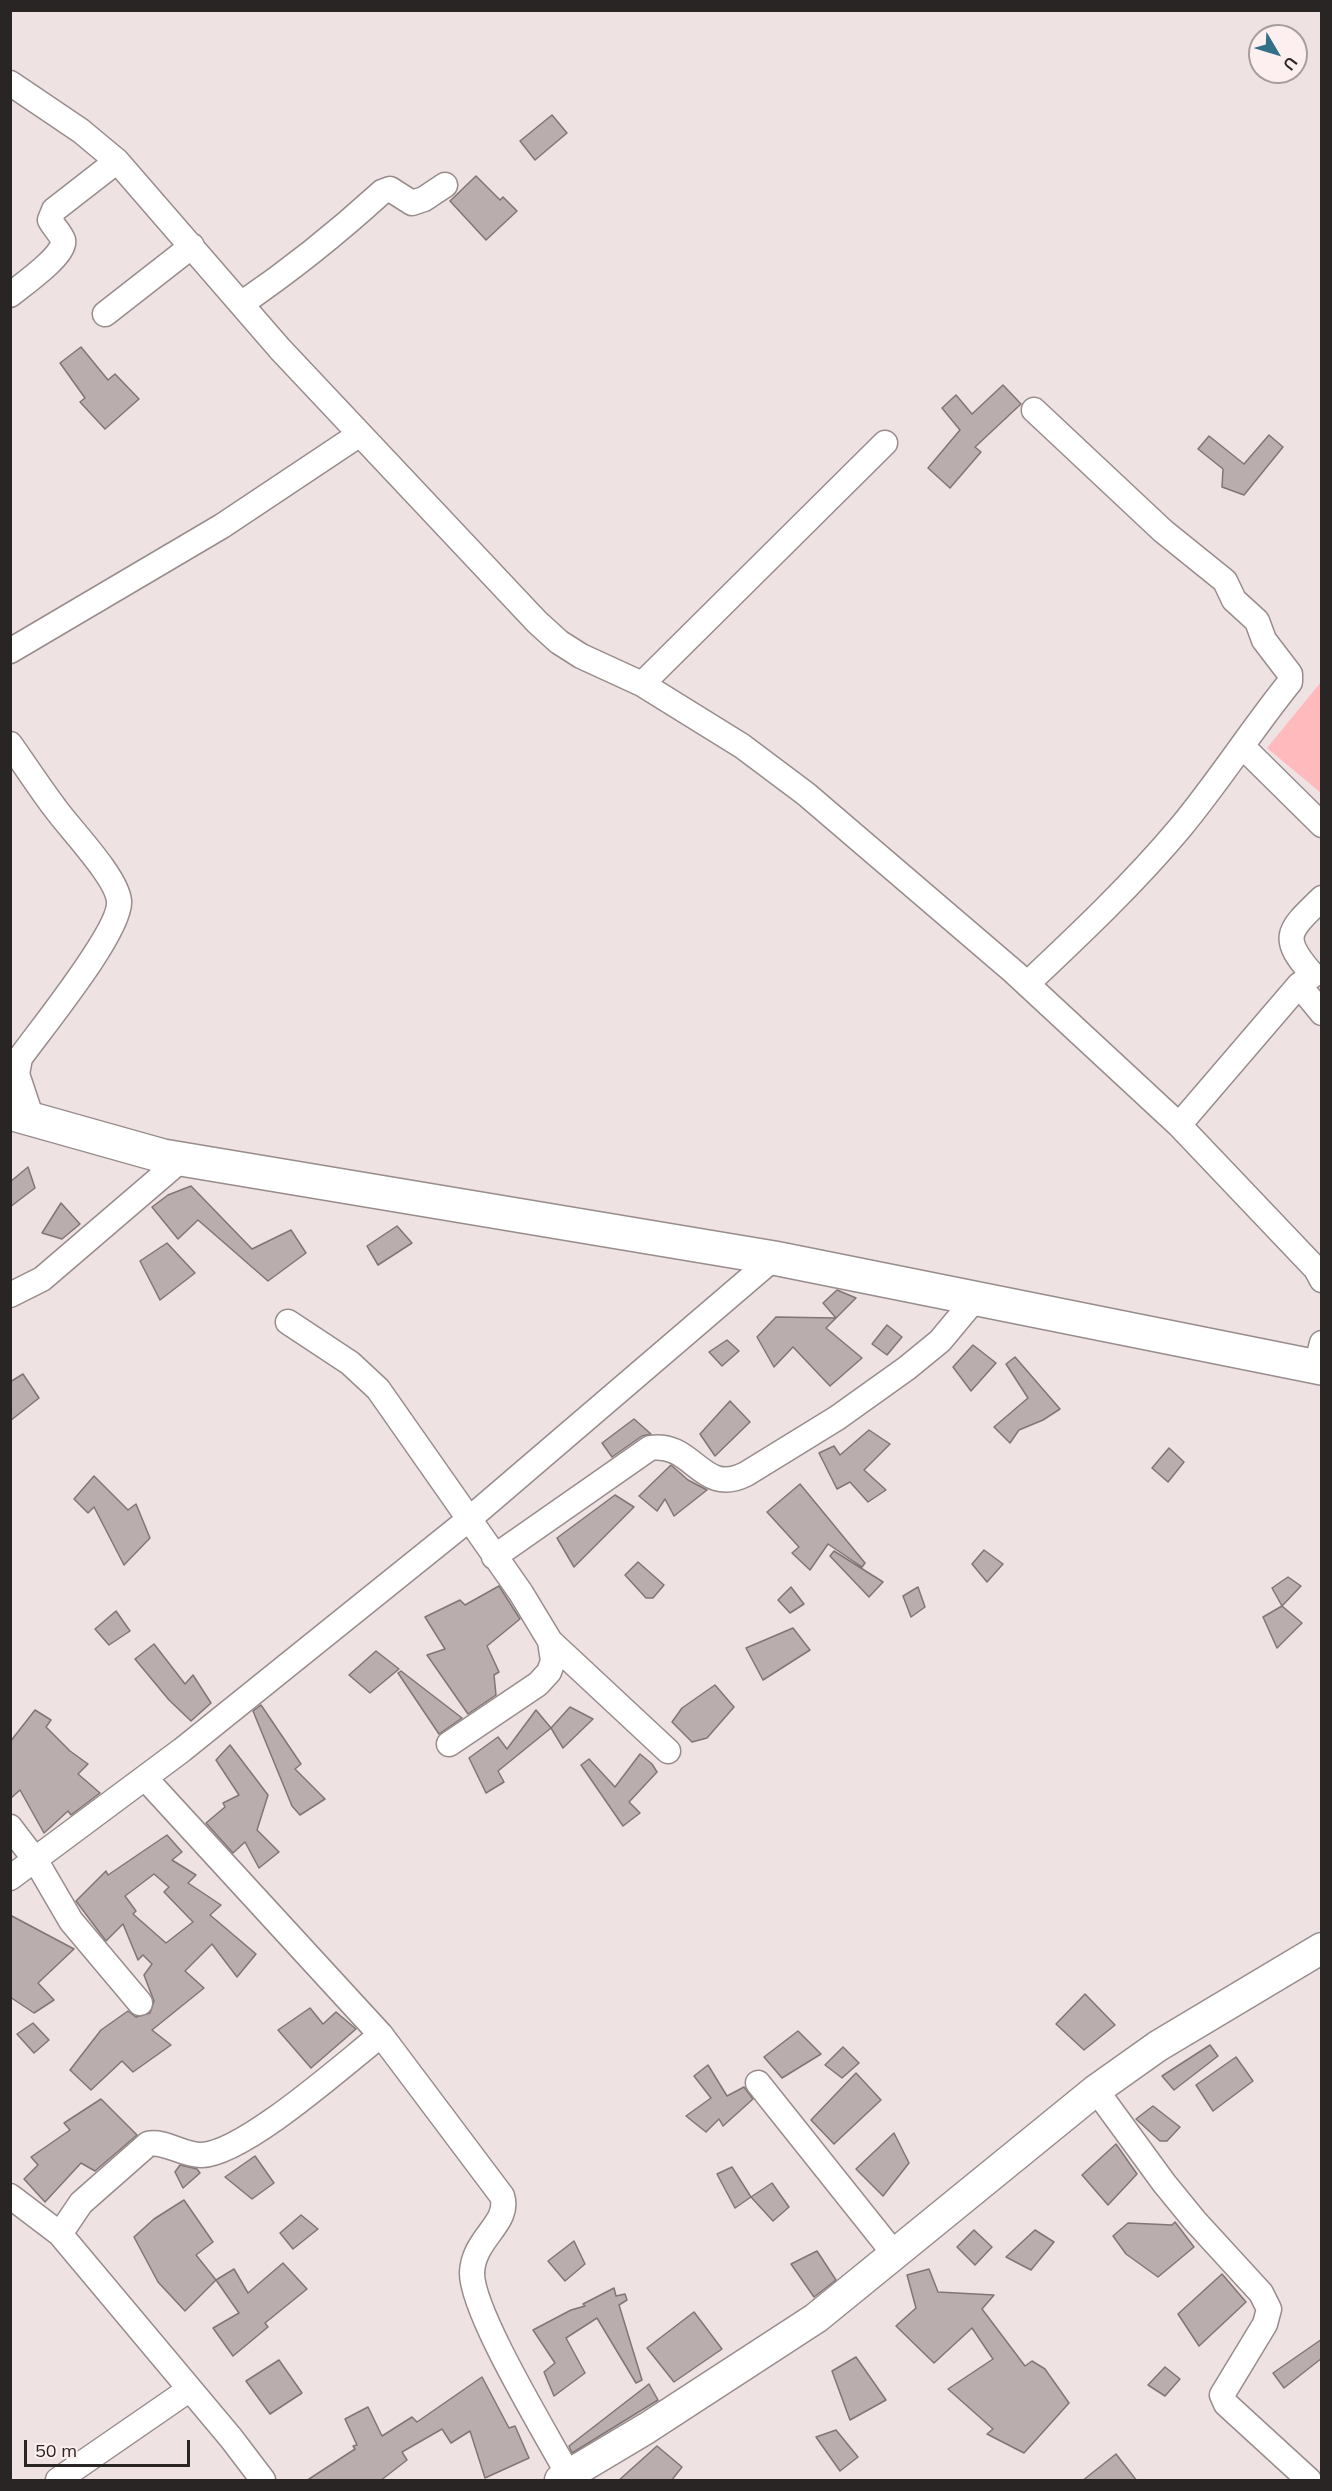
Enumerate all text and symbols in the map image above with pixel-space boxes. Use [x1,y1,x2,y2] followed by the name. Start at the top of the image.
[1248,24,1308,84] north arrow
[1279,53,1302,75] text: U
[27,2428,194,2466] scale bar
[35,2439,77,2462] text: 50 m

